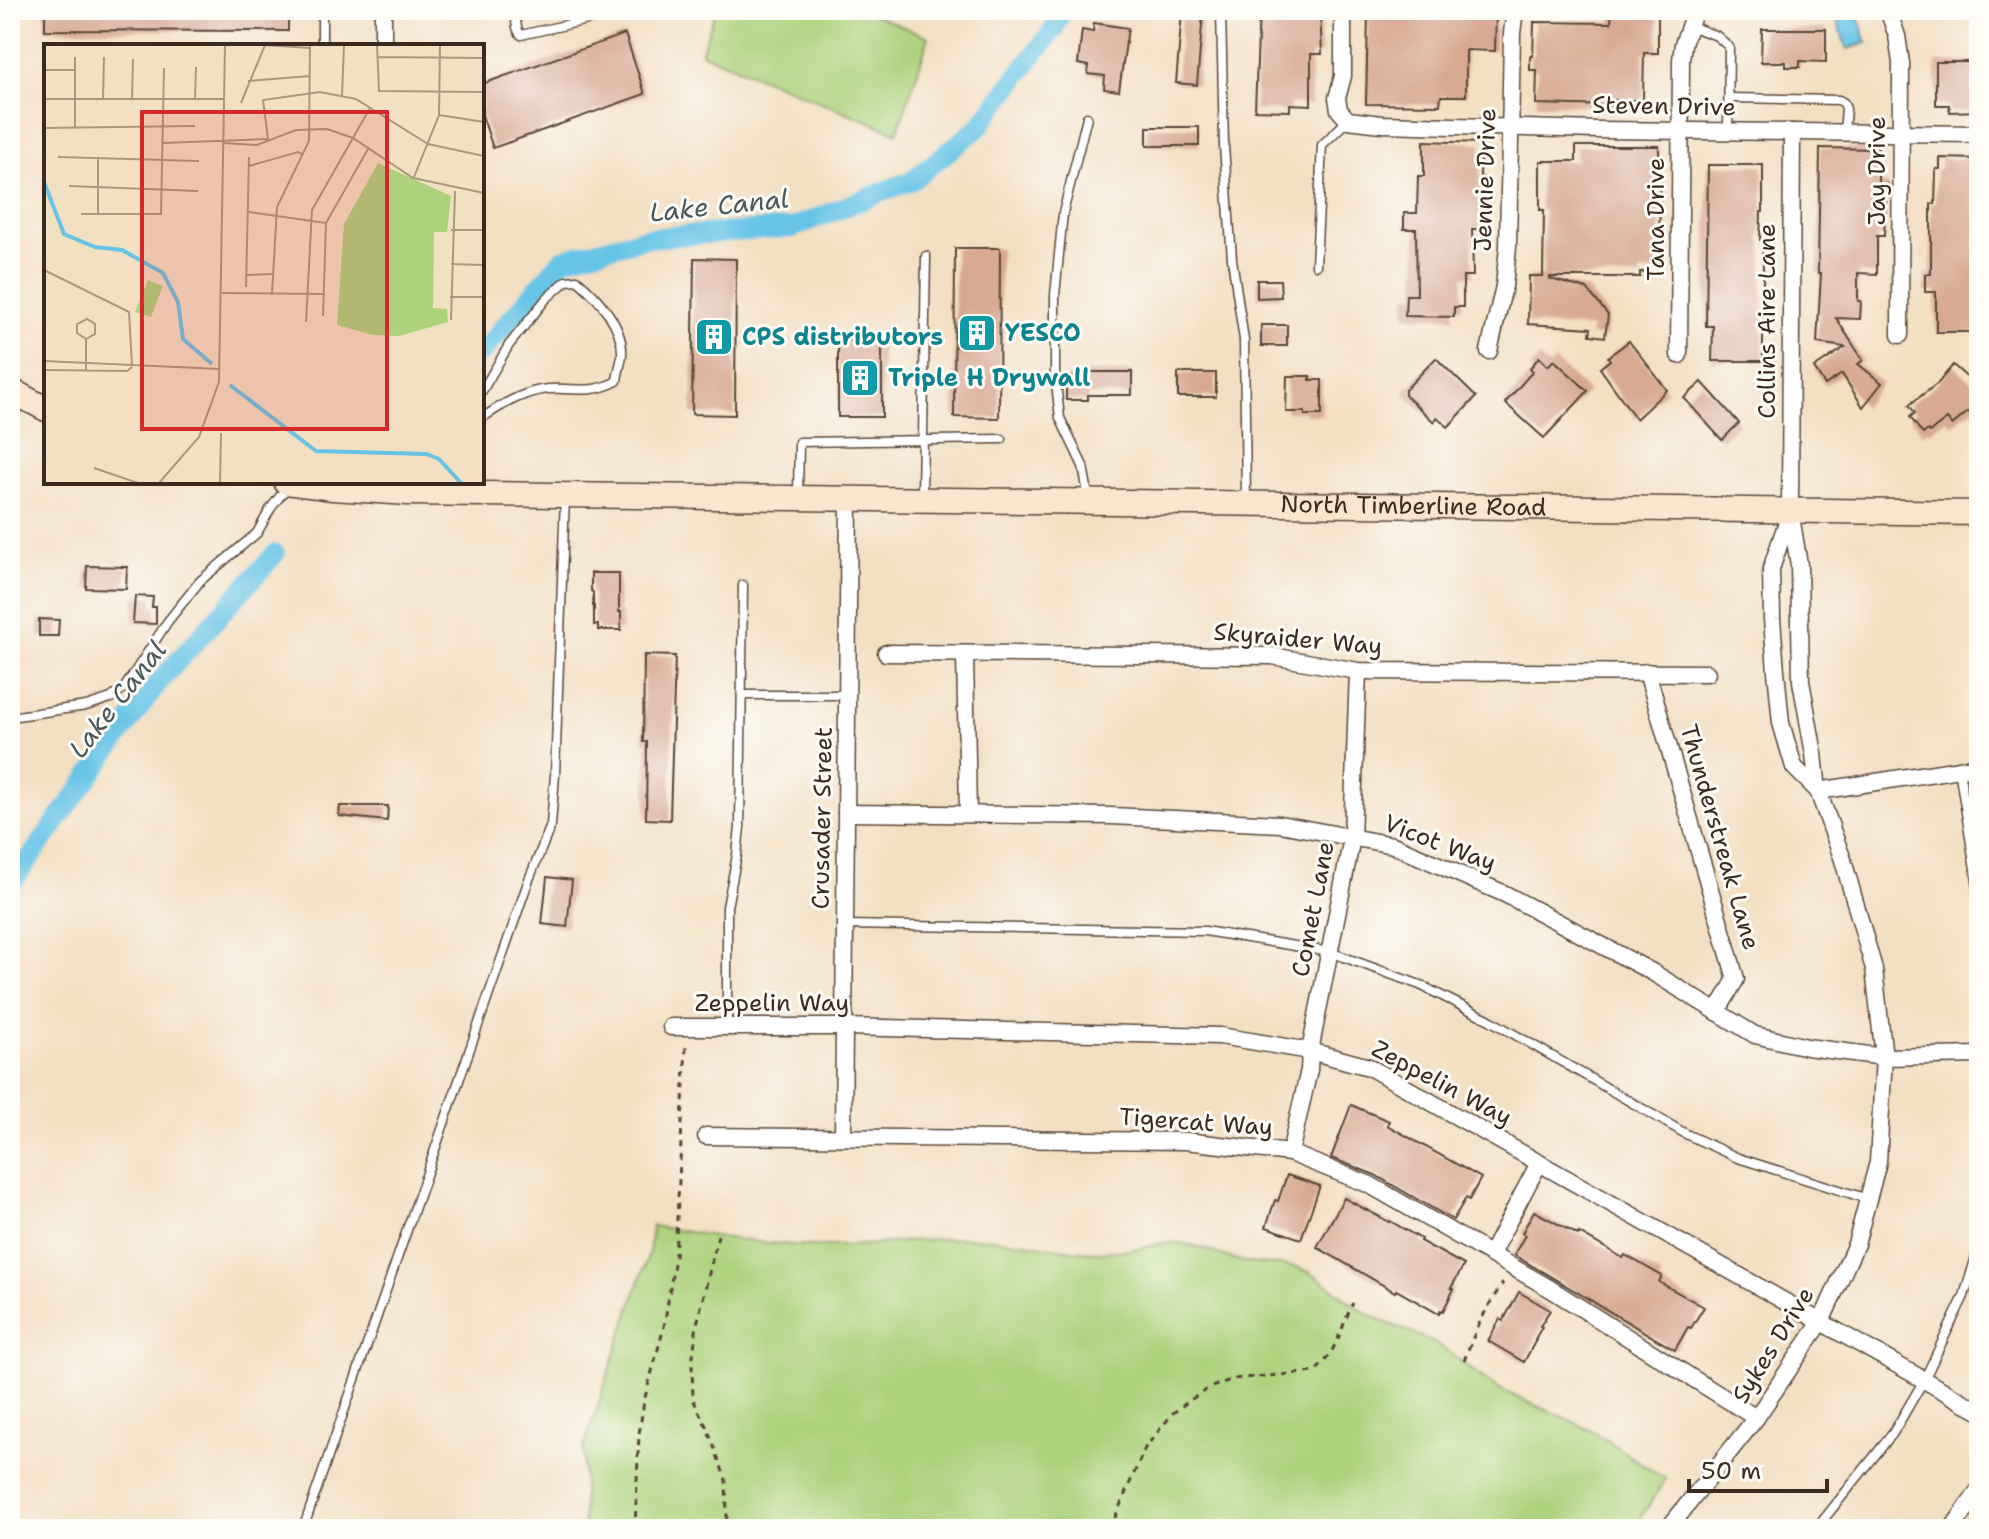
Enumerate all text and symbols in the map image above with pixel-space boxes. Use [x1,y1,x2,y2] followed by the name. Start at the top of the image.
[44,44,484,484] inset map
[1592,89,1736,123] street label: Steven Drive
[1467,108,1503,252] street label: Jennie Drive
[1861,116,1893,226] street label: Jay Drive
[1640,157,1672,281] street label: Tana Drive
[648,180,790,230] water label: Lake Canal
[1751,223,1783,419] street label: Collins Aire Lane
[956,312,998,354] building icon: YESCO
[693,316,735,358] building icon: CPS distributors
[1005,317,1081,349] place label: YESCO
[742,321,943,353] place label: CPS distributors
[839,357,881,399] building icon: Triple H Drywall
[888,362,1090,394] place label: Triple H Drywall
[1280,488,1547,523] street label: North Timberline Road
[1212,616,1384,662] street label: Skyraider Way
[60,633,174,765] water label: Lake Canal
[1672,721,1768,953] street label: Thunderstreak Lane
[804,726,840,910] street label: Crusader Street
[1379,807,1501,879] street label: Vicot Way
[1284,839,1342,979] street label: Comet Lane
[695,987,849,1019] street label: Zeppelin Way
[1366,1033,1518,1133] street label: Zeppelin Way
[1118,1101,1274,1143] street label: Tigercat Way
[1725,1281,1821,1409] street label: Sykes Drive
[1689,1443,1827,1493] scale bar
[1701,1455,1761,1487] text: 50 m

